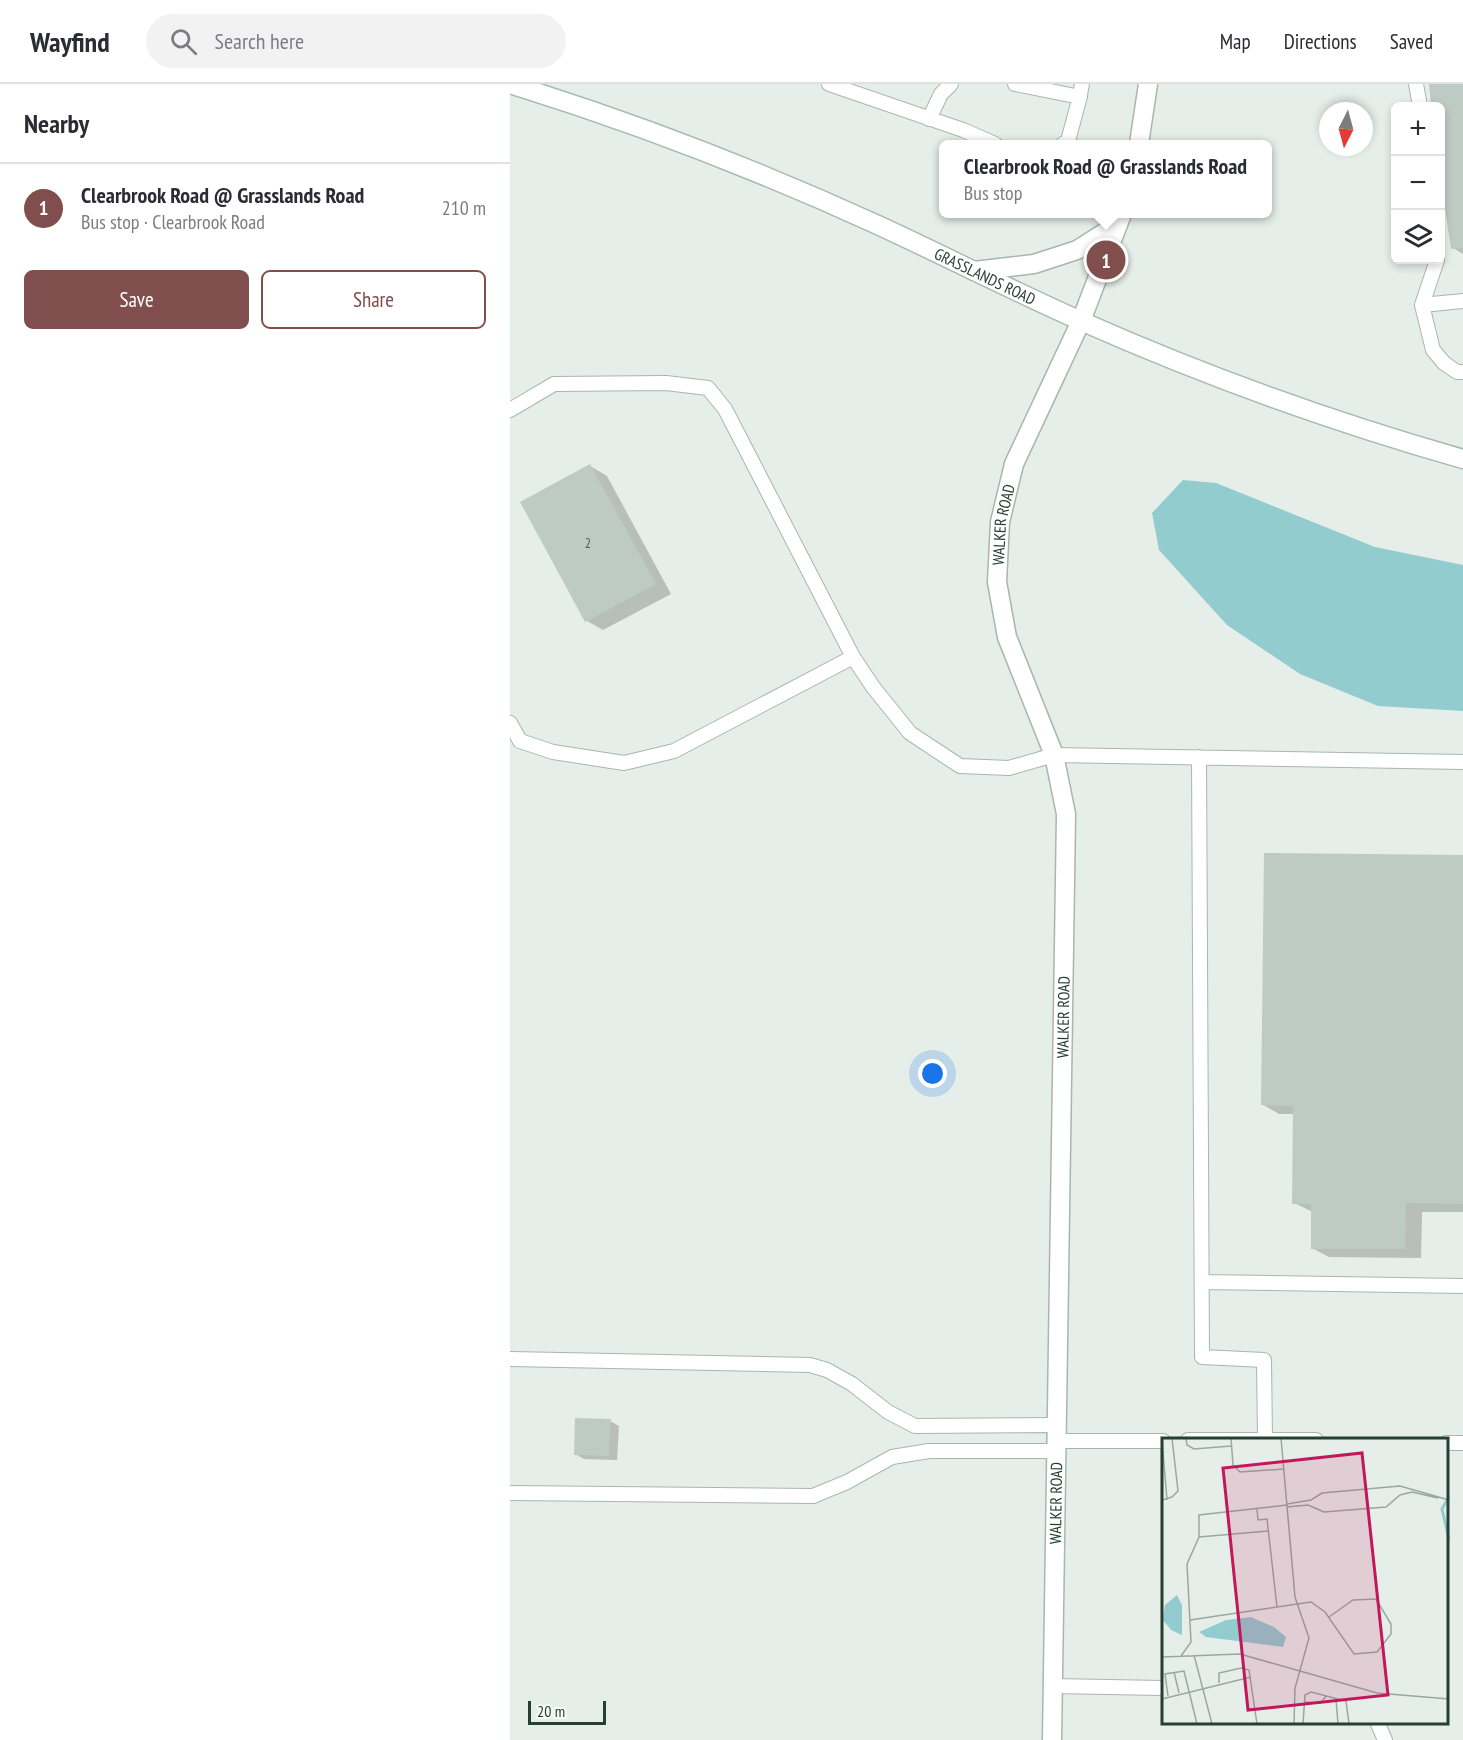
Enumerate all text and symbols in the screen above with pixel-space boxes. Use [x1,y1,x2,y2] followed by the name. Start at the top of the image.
[146,14,566,68] search box
[30,23,110,60] text: Wayfind
[167,25,200,58] icon: search
[215,27,304,55] text: Search here
[1220,28,1251,55] text: Map
[1284,28,1357,55] text: Directions
[1390,28,1433,55] text: Saved
[1319,102,1373,156] north arrow
[1391,102,1445,264] map controls
[1391,102,1445,156] button: +
[24,107,89,140] text: Nearby
[939,140,1272,218] popup
[964,152,1247,180] text: Clearbrook Road @ Grasslands Road
[1391,156,1445,210] button: −
[964,180,1022,206] text: Bus stop
[81,181,364,209] text: Clearbrook Road @ Grasslands Road
[39,195,48,221] text: 1
[442,195,486,221] text: 210 m
[81,209,265,235] text: Bus stop · Clearbrook Road
[1391,210,1445,264] button: layers
[1086,238,1126,282] pin: 1
[931,243,1039,309] street label: GRASSLANDS ROAD
[24,270,249,329] button: Save
[261,270,486,329] button: Share
[988,482,1019,566] street label: WALKER ROAD
[585,534,591,552] house number: 2
[1052,976,1074,1058] street label: WALKER ROAD
[918,1059,947,1088] your location
[1162,1438,1448,1725] inset map
[1045,1462,1066,1544] street label: WALKER ROAD
[528,1698,606,1726] scale bar
[537,1701,565,1721] text: 20 m

